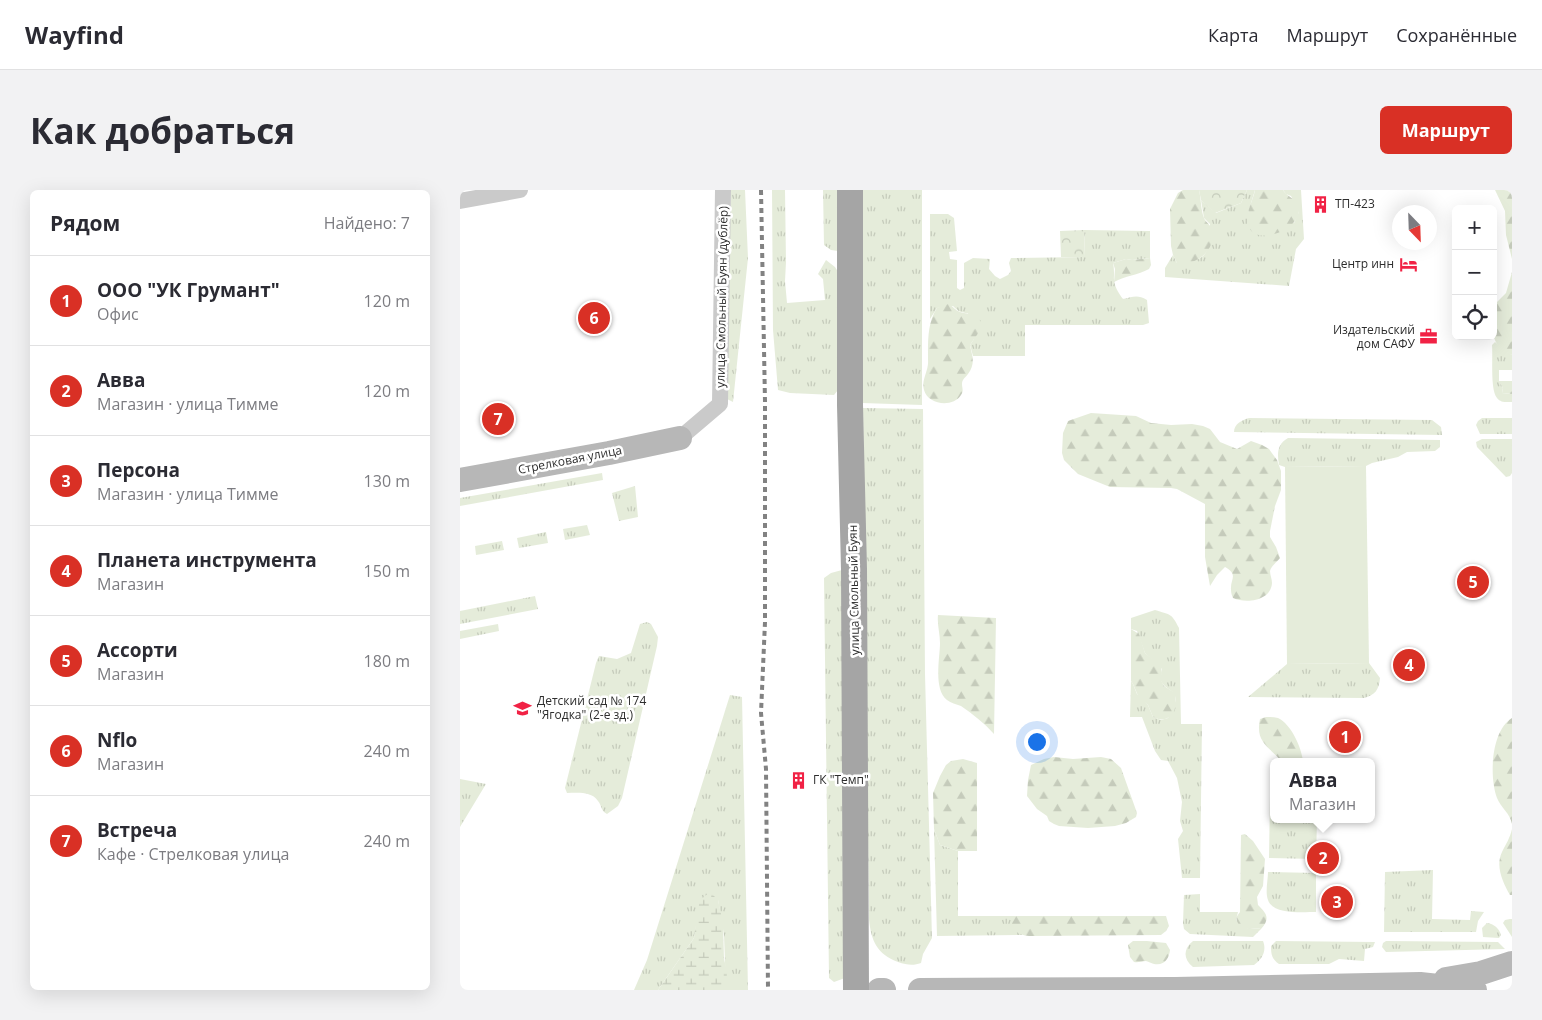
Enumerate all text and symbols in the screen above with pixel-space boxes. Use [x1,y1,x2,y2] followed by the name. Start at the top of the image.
[25,18,124,51] text: Wayfind
[1208,23,1258,47] text: Карта
[1286,23,1368,47] text: Маршрут
[1396,23,1517,47] text: Сохранённые
[1380,106,1512,154] button: Маршрут
[30,107,295,154] text: Как добраться
[1311,194,1331,214] building icon: ТП-423
[1335,195,1375,212] place label: ТП-423
[1392,205,1437,250] north arrow
[1452,205,1497,340] map controls
[1452,205,1497,250] button: +
[711,206,732,388] street label: улица Смольный Буян (дублёр)
[50,209,120,237] text: Рядом
[324,212,410,234] text: Найдено: 7
[1452,250,1497,295] button: −
[1398,254,1418,274] hotel icon: Центр инн
[1332,255,1394,272] place label: Центр инн
[97,277,280,303] text: ООО "УК Грумант"
[61,290,71,312] text: 1
[364,290,410,312] text: 120 m
[1452,295,1497,340] button: locate
[578,299,610,337] pin: 6
[97,303,139,325] text: Офис
[1333,321,1416,352] place label: Издательский дом САФУ
[1419,327,1439,347] office icon: Издательский дом САФУ
[97,367,145,393] text: Авва
[61,380,71,402] text: 2
[364,380,410,402] text: 120 m
[97,393,278,415] text: Магазин · улица Тимме
[482,400,514,438] pin: 7
[516,441,623,478] street label: Стрелковая улица
[97,457,180,483] text: Персона
[61,470,71,492] text: 3
[364,470,410,492] text: 130 m
[97,483,278,505] text: Магазин · улица Тимме
[844,525,863,655] street label: улица Смольный Буян
[97,547,317,573] text: Планета инструмента
[61,560,71,582] text: 4
[364,560,410,582] text: 150 m
[1457,563,1489,601] pin: 5
[97,573,164,595] text: Магазин
[97,637,178,663] text: Ассорти
[1393,646,1425,684] pin: 4
[61,650,71,672] text: 5
[364,650,410,672] text: 180 m
[97,663,164,685] text: Магазин
[537,692,646,723] place label: Детский сад № 174 "Ягодка" (2-е зд.)
[513,698,533,718] school or university icon: Детский сад № 174 "Ягодка" (2-е зд.)
[1329,718,1361,756] pin: 1
[97,727,137,753] text: Nflo
[1024,729,1050,755] your location
[61,740,71,762] text: 6
[364,740,410,762] text: 240 m
[97,753,164,775] text: Магазин
[1270,758,1375,823] popup
[1289,767,1337,793] text: Авва
[789,770,809,790] building icon: ГК "Темп"
[813,771,869,788] place label: ГК "Темп"
[1289,793,1356,815] text: Магазин
[97,817,177,843] text: Встреча
[61,830,71,852] text: 7
[364,830,410,852] text: 240 m
[1307,839,1339,877] pin: 2
[97,843,289,865] text: Кафе · Стрелковая улица
[1321,883,1353,921] pin: 3

